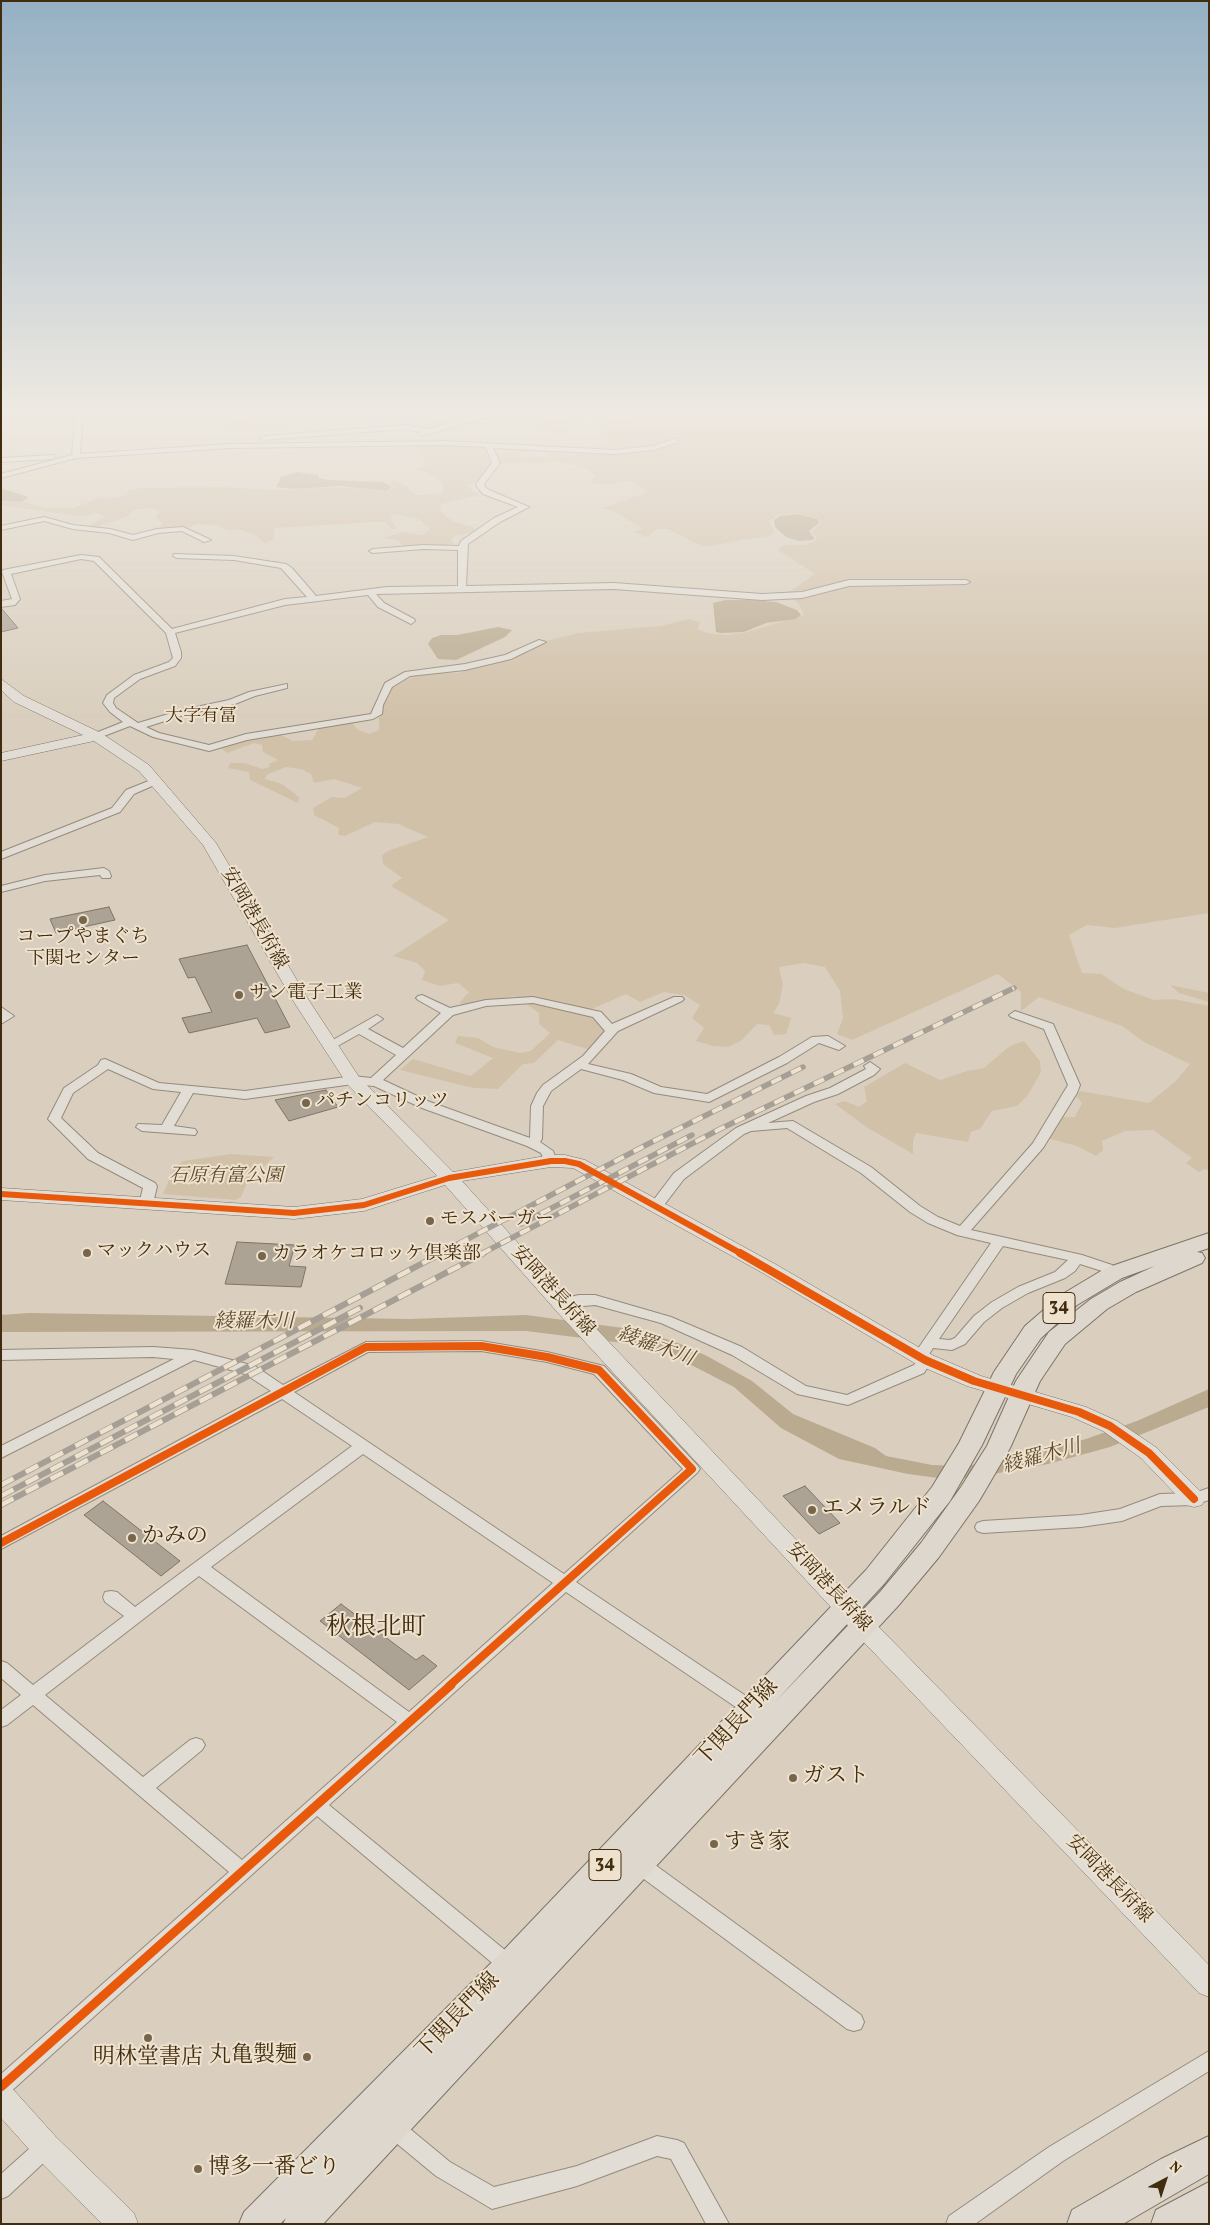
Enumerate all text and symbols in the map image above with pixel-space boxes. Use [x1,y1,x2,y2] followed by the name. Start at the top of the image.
[165,707,237,729] district label: 大字有冨
[215,864,291,974] street label: 安岡港長府線
[77,914,89,926] marker: コープやまぐち 下関センター
[17,928,149,972] place label: コープやまぐち 下関センター
[249,984,363,1006] place label: サン電子工業
[233,989,245,1001] marker: サン電子工業
[316,1092,449,1114] place label: パチンコリッツ
[300,1097,312,1109] marker: パチンコリッツ
[169,1167,283,1189] park label: 石原有富公園
[440,1210,554,1232] place label: モスバーガー
[424,1215,436,1227] marker: モスバーガー
[97,1242,211,1264] place label: マックハウス
[505,1242,599,1342] street label: 安岡港長府線
[272,1245,481,1267] place label: カラオケコロッケ倶楽部
[81,1247,93,1259] marker: マックハウス
[256,1250,268,1262] marker: カラオケコロッケ倶楽部
[1043,1292,1075,1324] road number: 34
[214,1311,294,1335] water label: 綾羅木川
[613,1323,697,1373] water label: 綾羅木川
[1000,1436,1084,1480] water label: 綾羅木川
[822,1497,932,1523] place label: エメラルド
[806,1504,818,1516] marker: エメラルド
[142,1525,208,1551] place label: かみの
[126,1532,138,1544] marker: かみの
[781,1539,875,1637] street label: 安岡港長府線
[326,1614,426,1644] district label: 秋根北町
[691,1675,785,1773] street label: 下関長門線
[803,1765,869,1791] place label: ガスト
[787,1772,799,1784] marker: ガスト
[724,1831,790,1857] place label: すき家
[1060,1831,1156,1929] street label: 安岡港長府線
[708,1838,720,1850] marker: すき家
[589,1850,621,1880] road number: 34
[411,1968,507,2066] street label: 下関長門線
[142,2032,154,2044] marker: 明林堂書店
[209,2044,297,2070] place label: 丸亀製麺
[93,2046,203,2072] place label: 明林堂書店
[301,2051,313,2063] marker: 丸亀製麺
[1140,2155,1190,2205] north arrow
[208,2156,340,2182] place label: 博多一番どり
[1165,2158,1185,2179] text: N
[192,2163,204,2175] marker: 博多一番どり

